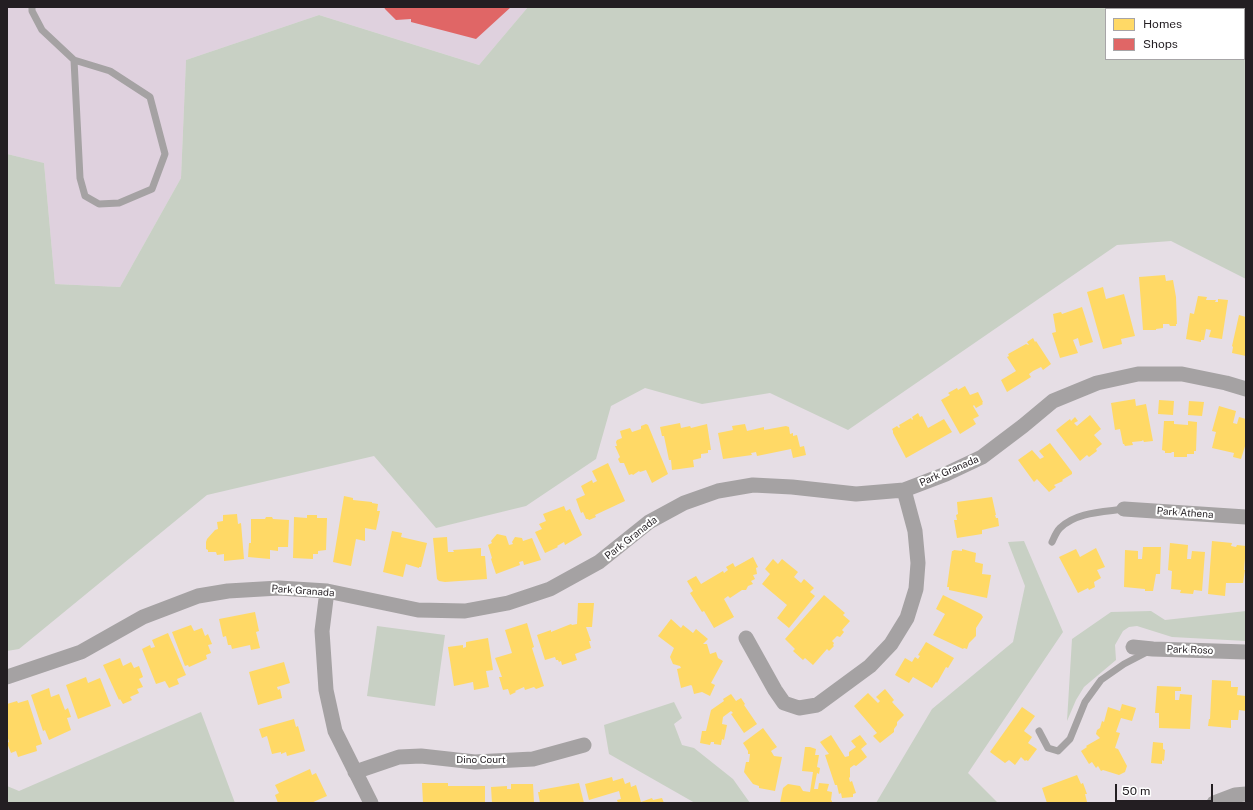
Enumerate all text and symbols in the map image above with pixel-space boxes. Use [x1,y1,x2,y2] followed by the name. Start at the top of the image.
[1105,8,1245,60] legend
[1143,17,1182,31] text: Homes
[1143,37,1178,51] text: Shops
[918,453,980,489] street label: Park Granada
[1156,505,1214,521] street label: Park Athena
[602,514,660,562] street label: Park Granada
[271,583,335,599] street label: Park Granada
[1166,643,1214,657] street label: Park Roso
[456,754,506,766] street label: Dino Court
[1117,776,1215,802] scale bar
[1122,784,1150,798] text: 50 m

